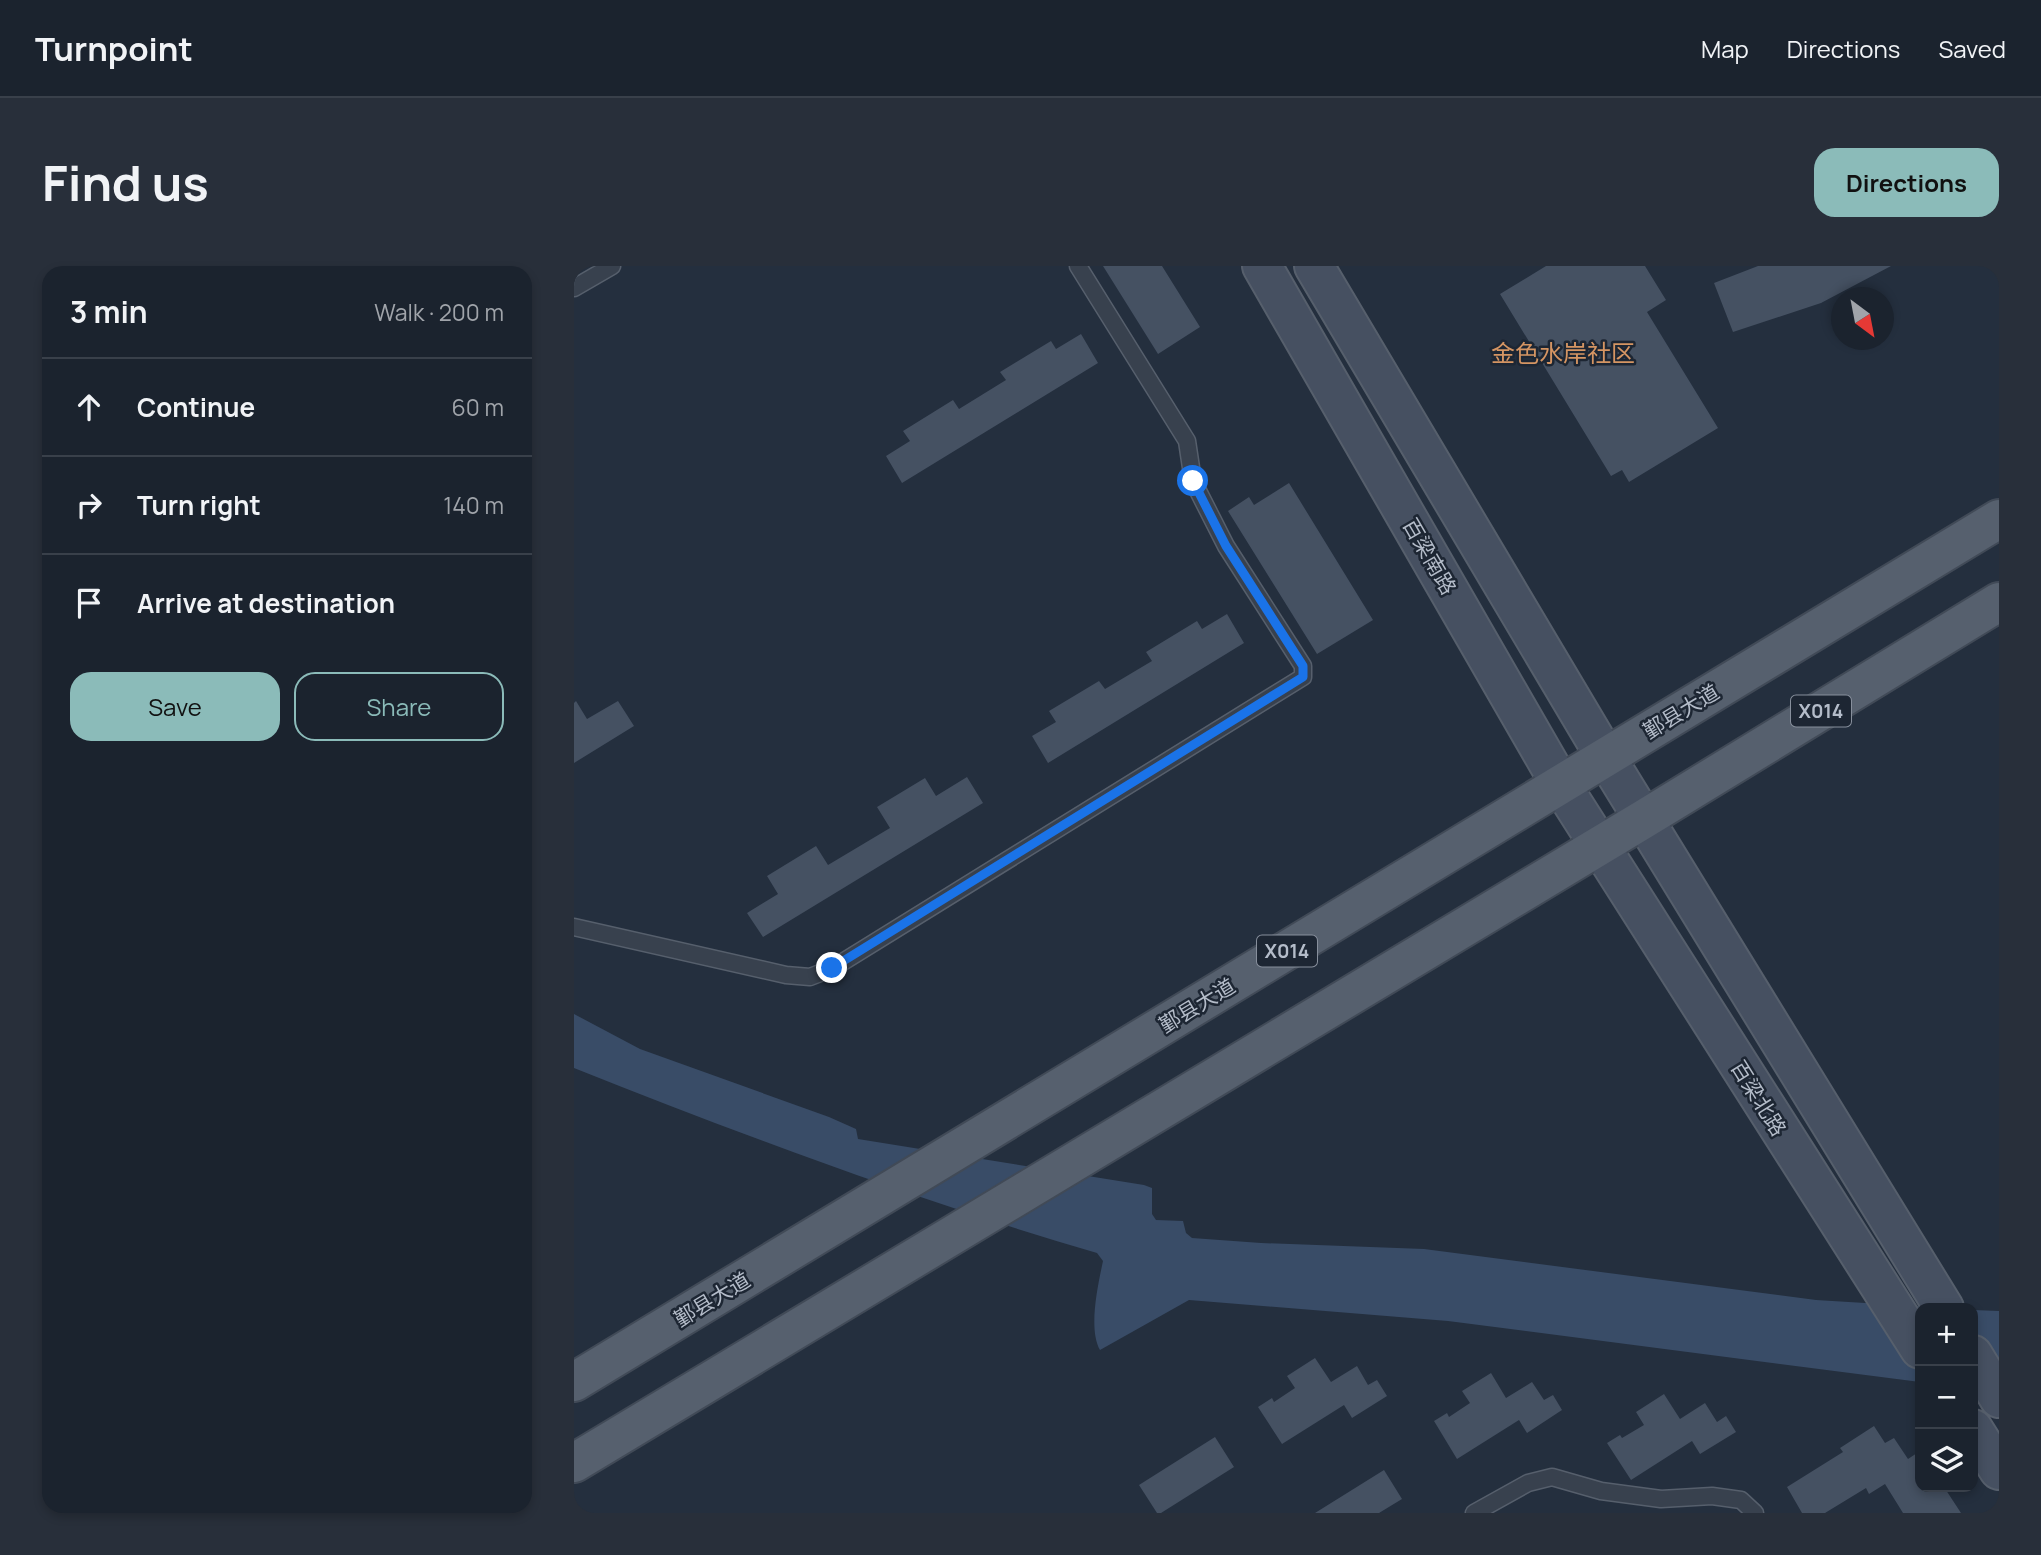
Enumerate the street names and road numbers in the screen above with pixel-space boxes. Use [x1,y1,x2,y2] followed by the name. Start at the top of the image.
[1397,513,1463,599] street label: 百梁南路
[1638,677,1724,745] street label: 鄞县大道
[1791,696,1851,726] road number: X014
[1257,936,1317,966] road number: X014
[1154,971,1240,1039] street label: 鄞县大道
[1725,1055,1793,1141] street label: 百梁北路
[669,1265,755,1333] street label: 鄞县大道

